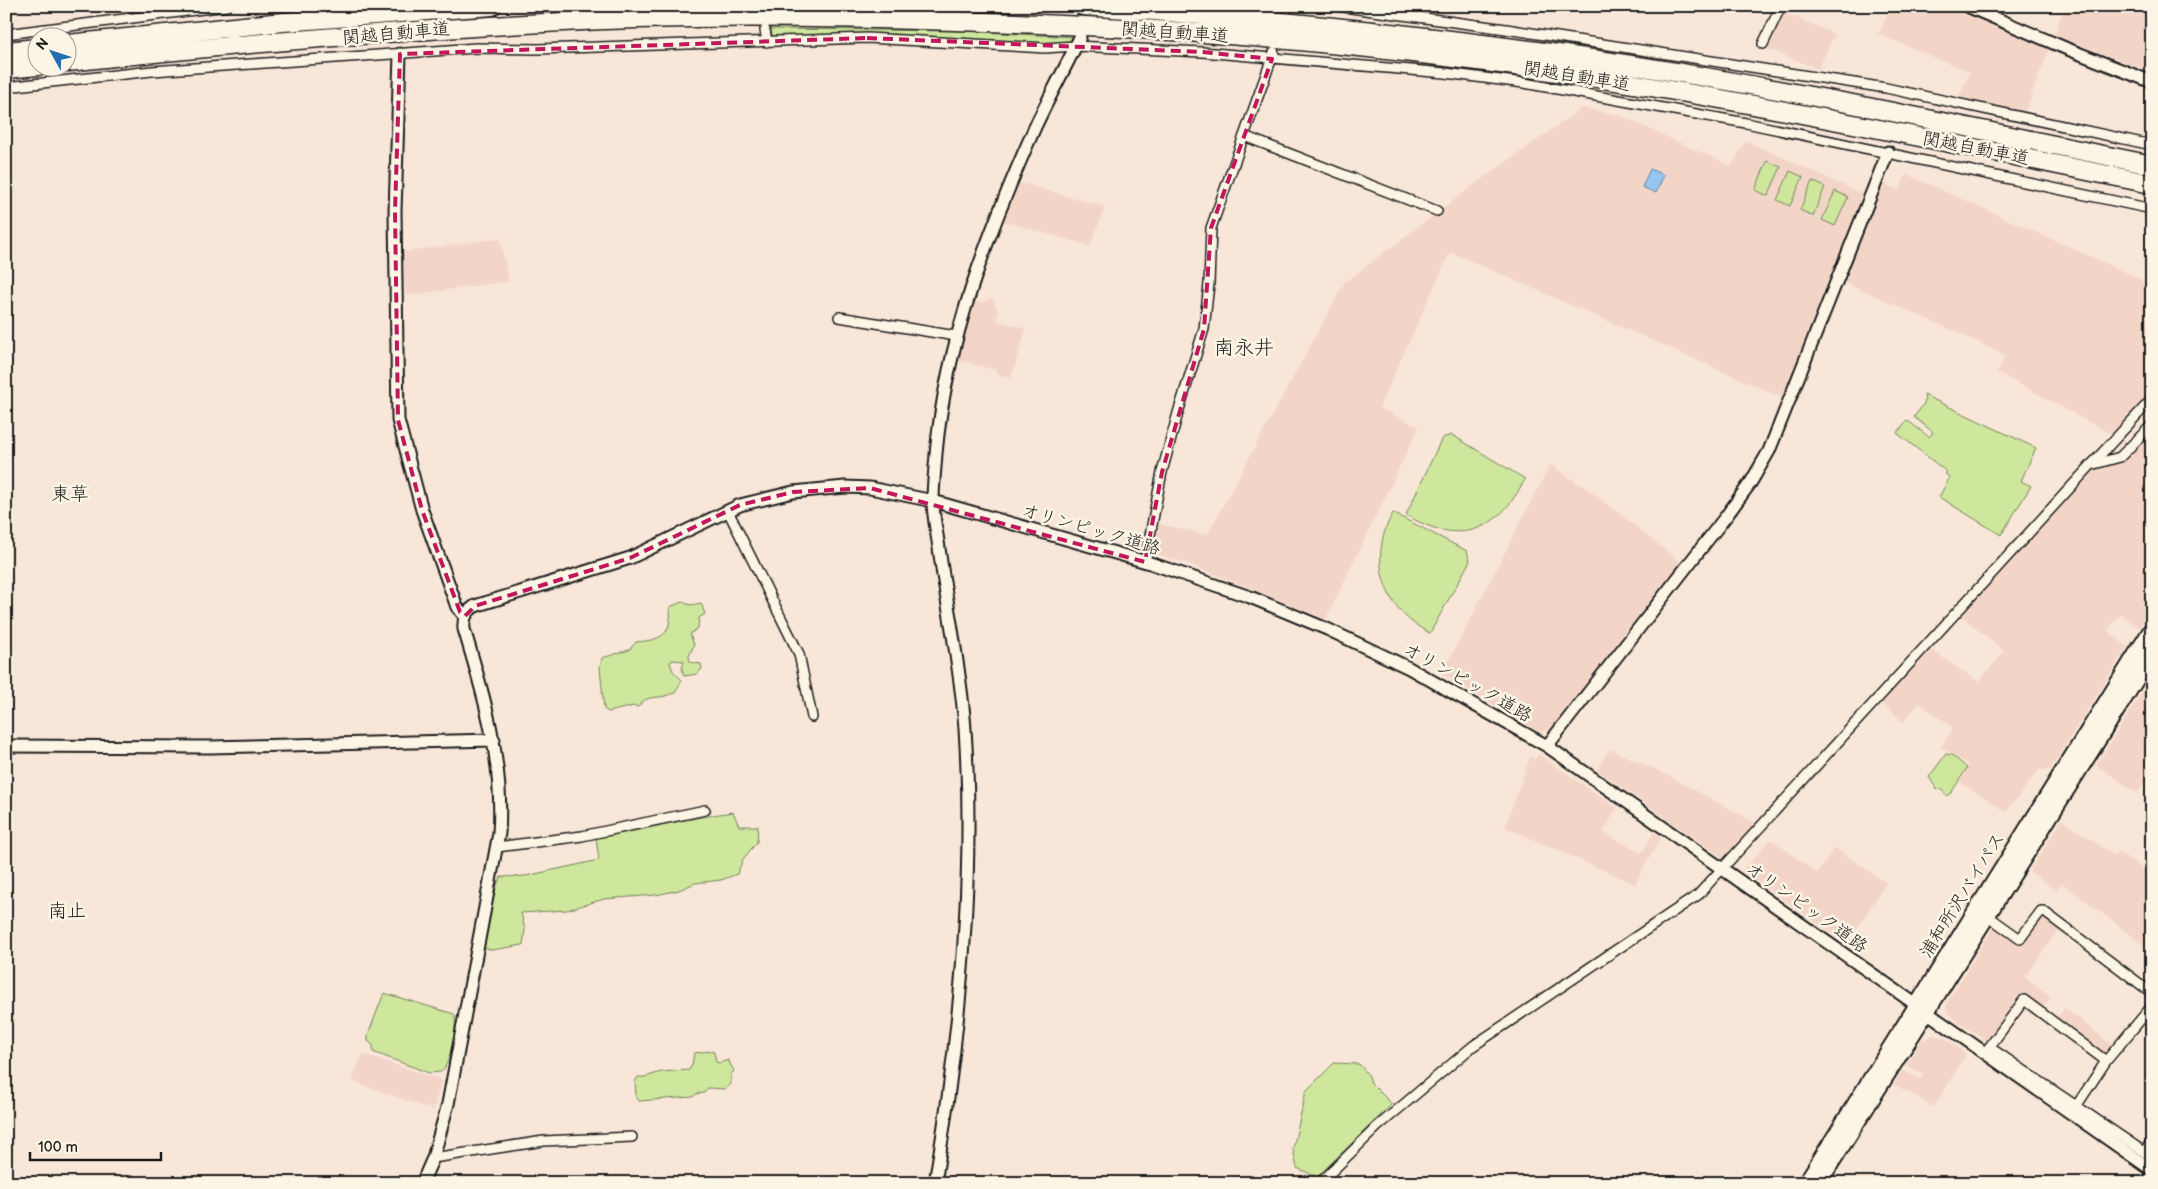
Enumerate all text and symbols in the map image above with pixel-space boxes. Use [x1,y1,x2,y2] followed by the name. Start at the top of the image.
[341,18,451,49] street label: 関越自動車道
[1120,18,1230,47] street label: 関越自動車道
[28,28,78,78] north arrow
[33,34,52,53] text: N
[1522,58,1632,95] street label: 関越自動車道
[1921,128,2031,169] street label: 関越自動車道
[1214,336,1274,360] district label: 南永井
[51,483,89,506] district label: 東草
[1019,500,1163,559] street label: オリンピック道路
[1400,638,1536,727] street label: オリンピック道路
[1915,829,2009,962] street label: 浦和所沢バイパス
[1742,858,1872,957] street label: オリンピック道路
[48,900,86,923] district label: 南止
[30,1129,161,1161] scale bar
[38,1138,78,1157] text: 100 m

